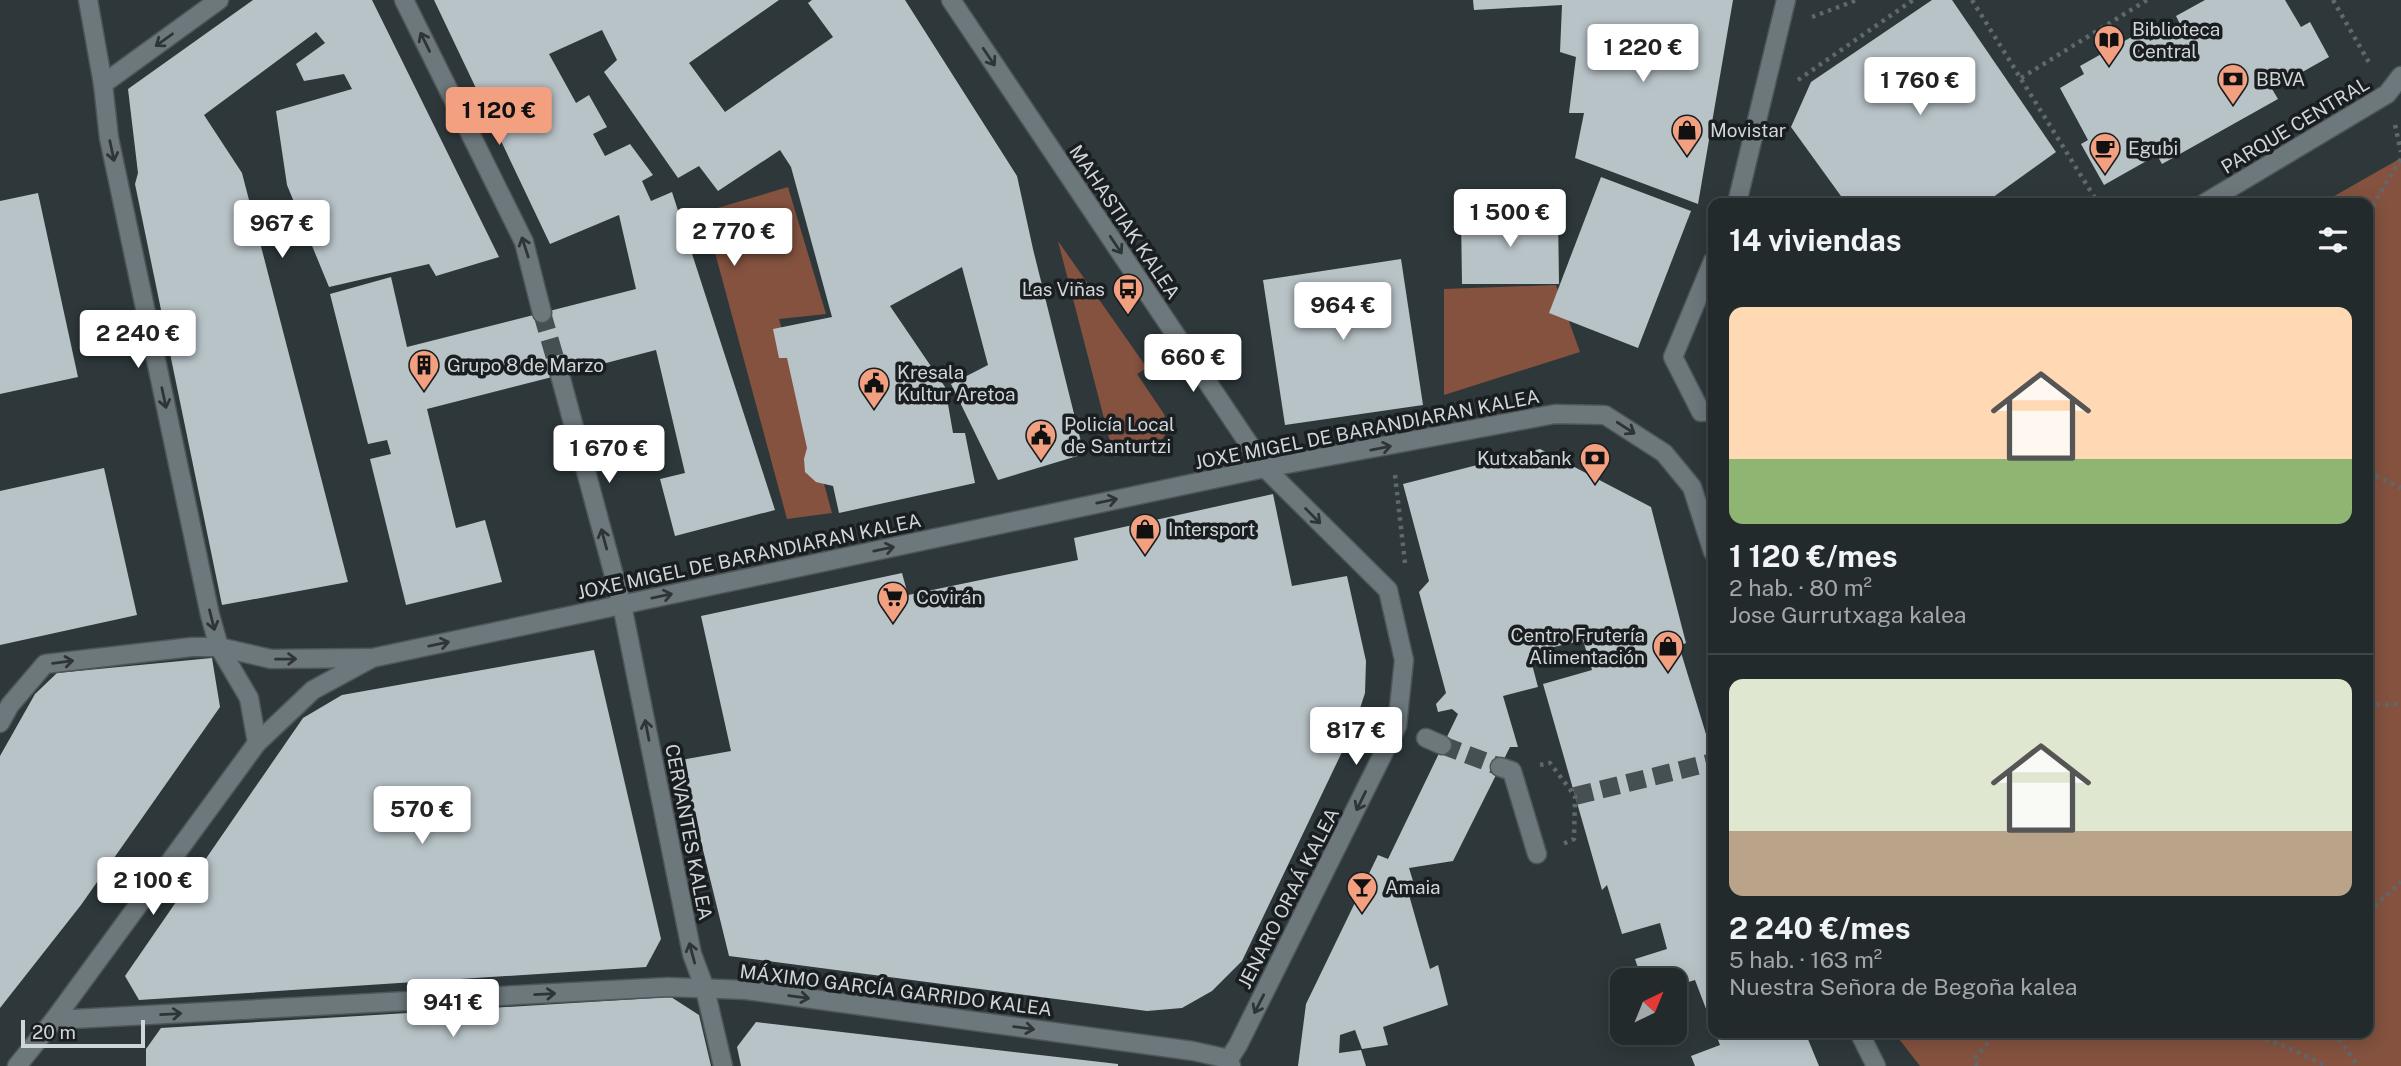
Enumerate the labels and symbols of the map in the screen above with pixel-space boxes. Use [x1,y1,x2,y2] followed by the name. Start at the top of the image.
[2132,18,2220,62] place label: Biblioteca Central
[2092,23,2126,67] library icon: Biblioteca Central
[1578,24,1708,84] pin: 1 220 €
[155,33,174,47] one-way arrow
[418,33,432,53] one-way arrow
[982,46,996,66] one-way arrow
[1855,58,1985,117] pin: 1 760 €
[2216,62,2250,106] bank icon: BBVA
[2256,68,2305,90] place label: BBVA
[2217,72,2373,178] street label: PARQUE CENTRAL
[434,88,564,147] pin: 1 120 €
[1670,113,1704,157] shop icon: Movistar
[1710,119,1786,141] place label: Movistar
[2088,131,2122,175] cafe icon: Egubi
[2128,137,2178,159] place label: Egubi
[105,139,119,162] one-way arrow
[1065,141,1185,303] street label: MAHASTIAK KALEA
[1445,190,1575,249] pin: 1 500 €
[233,201,331,260] pin: 967 €
[669,208,799,268] pin: 2 770 €
[1109,235,1123,255] one-way arrow
[518,236,530,258] one-way arrow
[1111,272,1145,316] bus stop icon: Las Viñas
[1022,278,1105,300] place label: Las Viñas
[1294,282,1392,342] pin: 964 €
[73,310,203,370] pin: 2 240 €
[1144,334,1242,394] pin: 660 €
[407,348,441,392] building icon: Grupo 8 de Marzo
[447,354,604,376] place label: Grupo 8 de Marzo
[897,361,1015,405] place label: Kresala Kultur Aretoa
[857,366,891,410] public building icon: Kresala Kultur Aretoa
[1193,385,1541,473] street label: JOXE MIGEL DE BARANDIARAN KALEA
[158,386,171,409] one-way arrow
[1064,413,1175,457] place label: Policía Local de Santurtzi
[1024,418,1058,462] public building icon: Policía Local de Santurtzi
[1615,422,1635,436] one-way arrow
[544,426,674,485] pin: 1 670 €
[1369,440,1392,454] one-way arrow
[1578,441,1612,485] bank icon: Kutxabank
[1477,447,1572,469] place label: Kutxabank
[1095,494,1118,508] one-way arrow
[1305,508,1322,525] one-way arrow
[575,509,923,603] street label: JOXE MIGEL DE BARANDIARAN KALEA
[1128,512,1162,556] shop icon: Intersport
[1168,518,1255,540] place label: Intersport
[597,528,610,551] one-way arrow
[872,541,895,555] one-way arrow
[876,580,910,624] supermarket icon: Covirán
[916,586,983,608] place label: Covirán
[650,589,673,602] one-way arrow
[206,608,219,631] one-way arrow
[1511,624,1645,668] place label: Centro Frutería Alimentación
[1651,629,1685,673] shop icon: Centro Frutería Alimentación
[427,636,450,650] one-way arrow
[274,652,297,665] one-way arrow
[52,656,74,669] one-way arrow
[1307,708,1405,767] pin: 817 €
[639,719,653,742] one-way arrow
[661,742,717,922] street label: CERVANTES KALEA
[373,786,471,846] pin: 570 €
[1354,790,1367,811] one-way arrow
[1233,804,1343,992] street label: JENARO ORAÁ KALEA
[88,858,218,917] pin: 2 100 €
[1345,870,1379,914] bar icon: Amaia
[1385,876,1441,898] place label: Amaia
[685,942,698,964] one-way arrow
[739,960,1053,1020] street label: MÁXIMO GARCÍA GARRIDO KALEA
[1610,968,1687,1045] north arrow
[404,979,502,1039] pin: 941 €
[533,987,556,1000] one-way arrow
[787,991,810,1004] one-way arrow
[1251,993,1265,1014] one-way arrow
[159,1008,182,1021] one-way arrow
[21,1017,145,1049] scale bar
[1012,1022,1035,1035] one-way arrow

